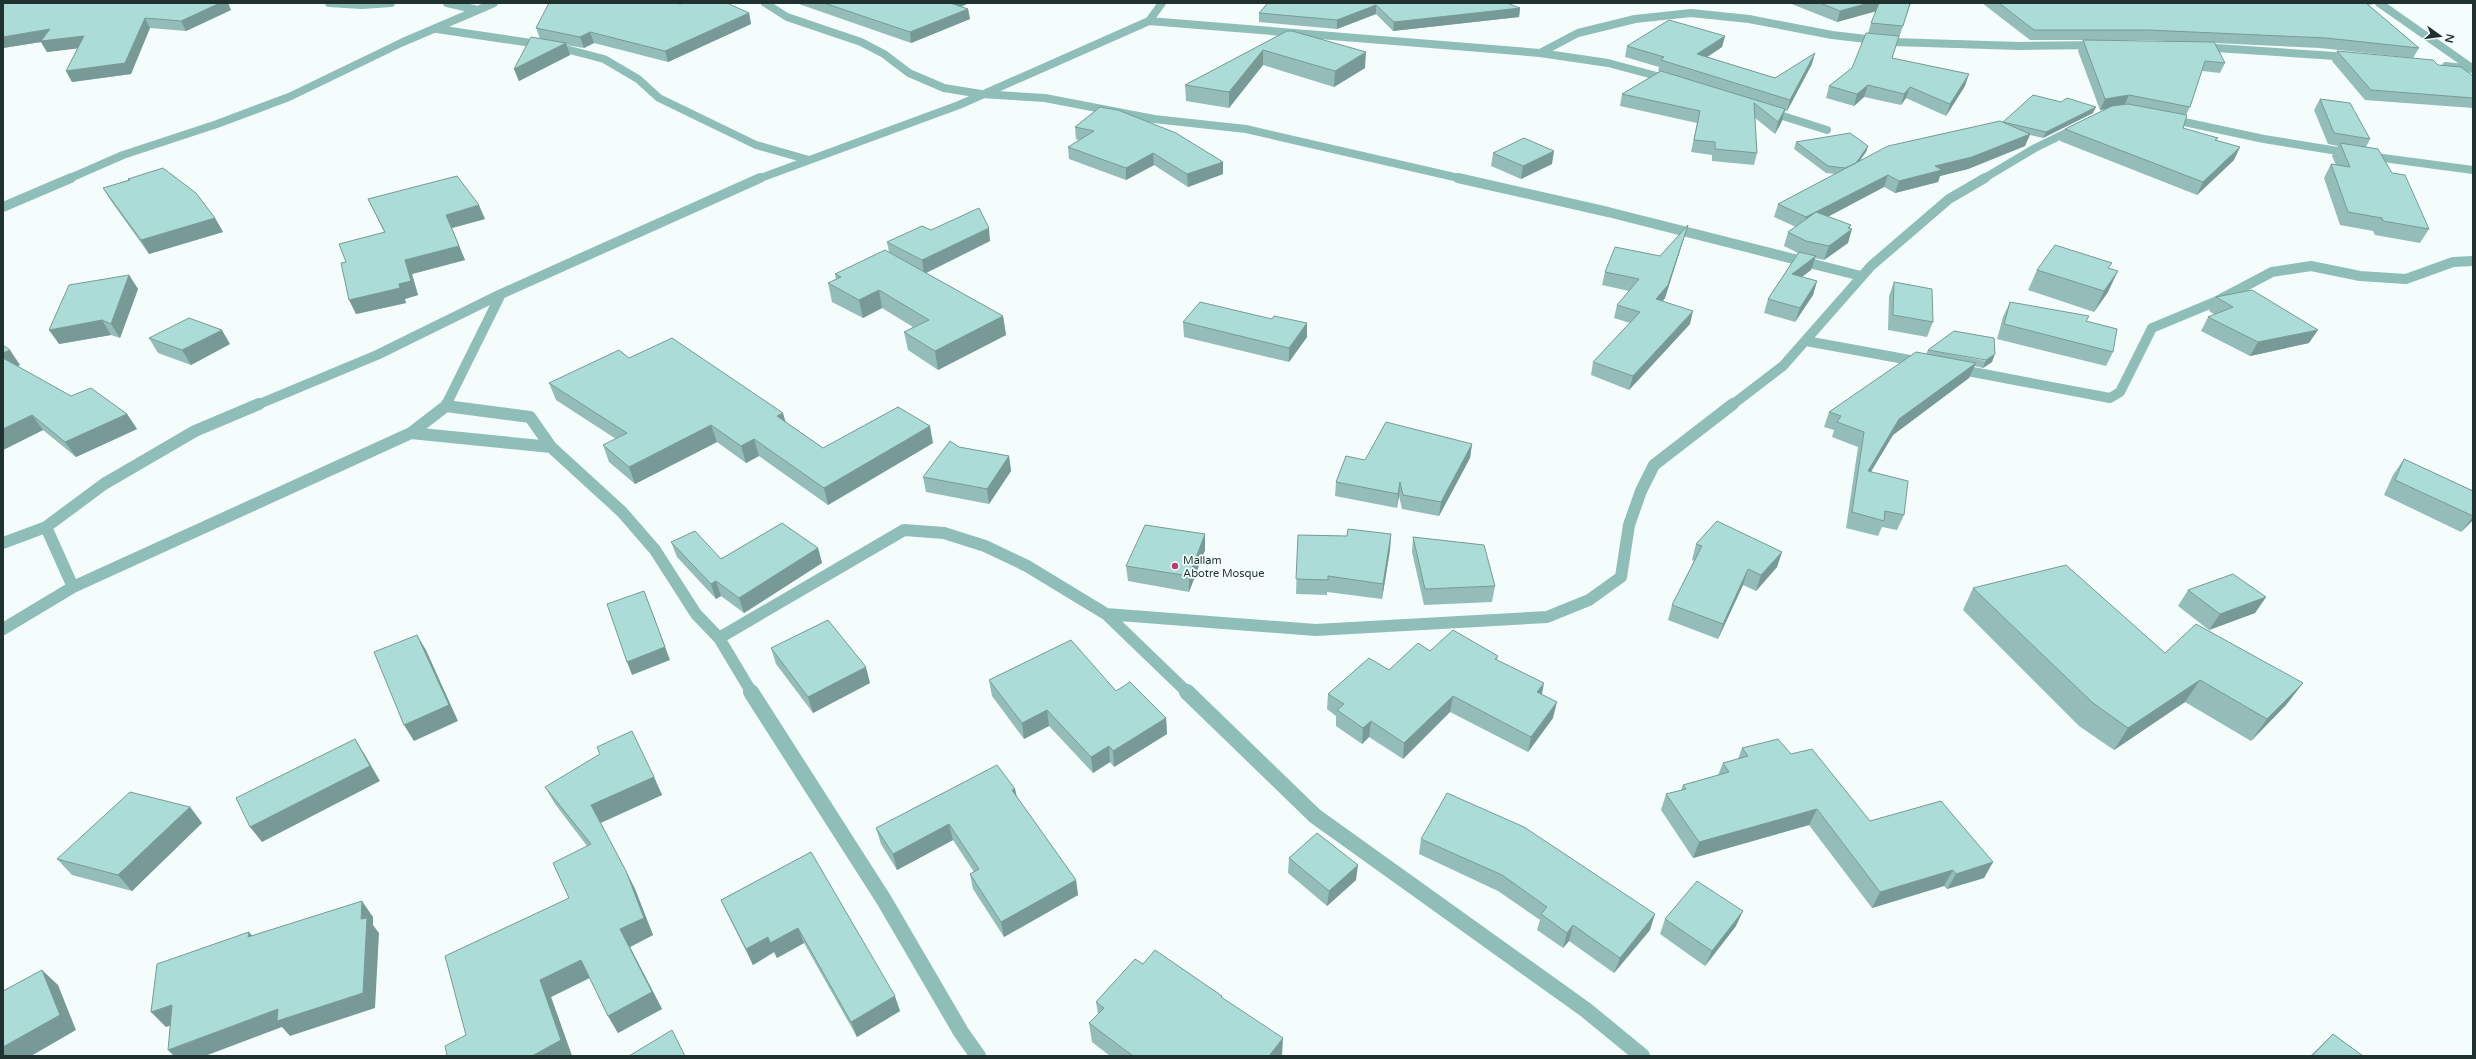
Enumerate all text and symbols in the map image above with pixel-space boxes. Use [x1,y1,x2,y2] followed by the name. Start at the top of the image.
[2420,16,2460,56] north arrow
[2442,32,2457,44] text: N
[1183,554,1264,580] place label: Mallam Abotre Mosque
[1170,561,1180,571] marker: Mallam Abotre Mosque

